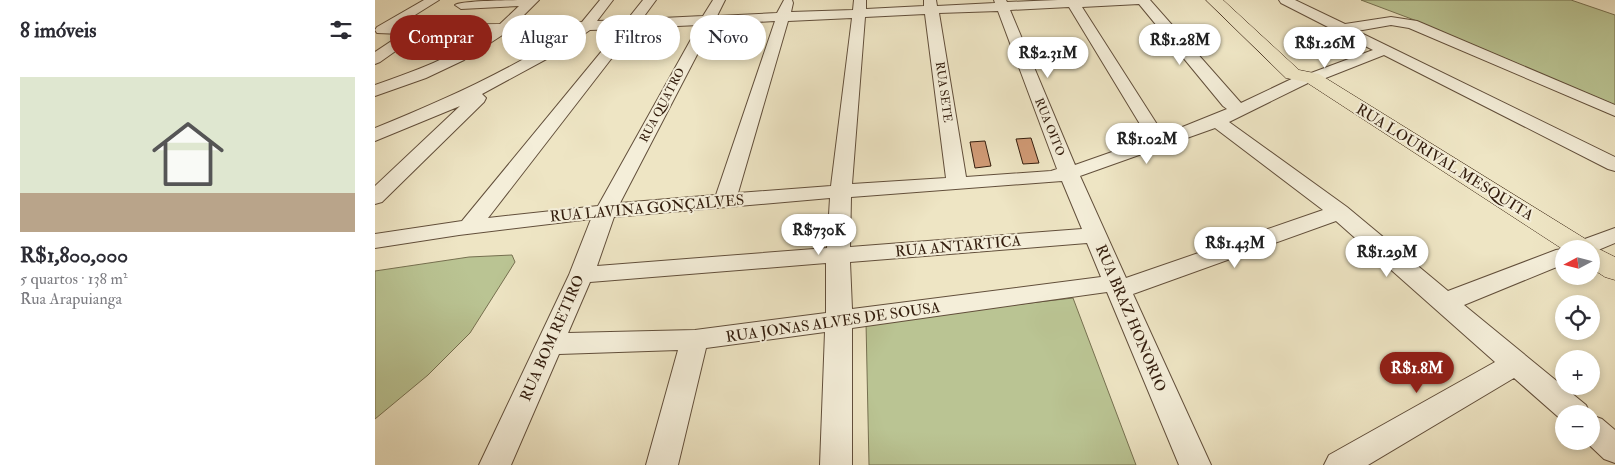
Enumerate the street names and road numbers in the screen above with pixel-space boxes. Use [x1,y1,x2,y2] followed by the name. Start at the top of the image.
[932,61,955,124] street label: RUA SETE
[637,65,688,145] street label: RUA QUATRO
[1031,96,1068,159] street label: RUA OITO
[1352,100,1537,225] street label: RUA LOURIVAL MESQUITA
[549,191,745,226] street label: RUA LAVINA GONÇALVES
[894,231,1022,261] street label: RUA ANTARTICA
[1091,242,1170,395] street label: RUA BRAZ HONORIO
[516,272,589,404] street label: RUA BOM RETIRO
[725,298,942,348] street label: RUA JONAS ALVES DE SOUSA

